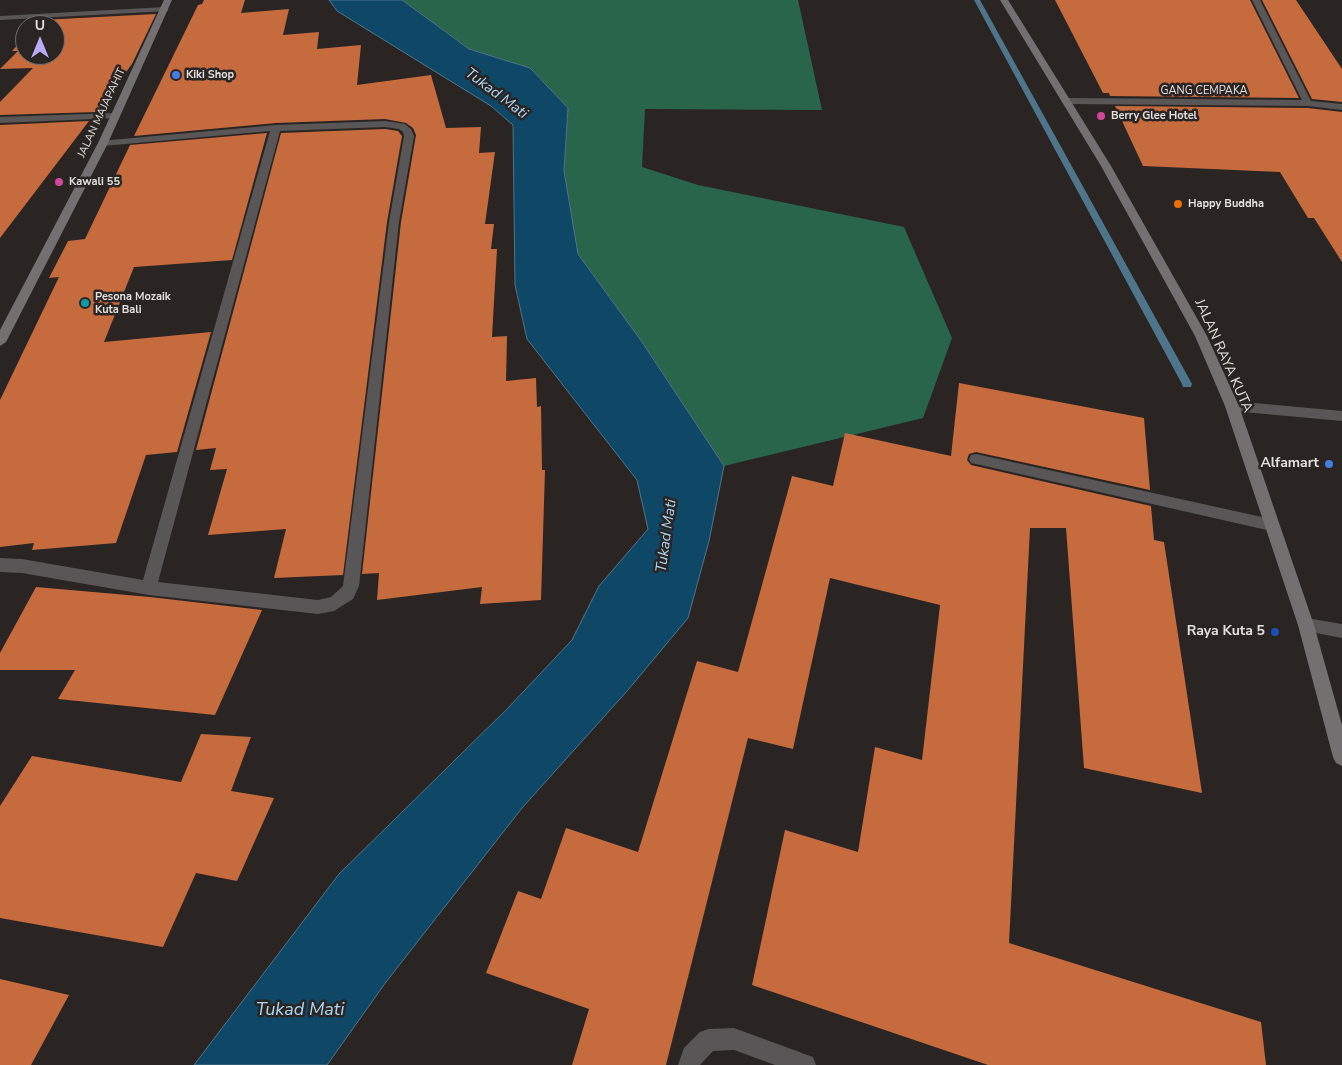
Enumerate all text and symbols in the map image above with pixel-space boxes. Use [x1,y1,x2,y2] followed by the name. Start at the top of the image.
[15,15,65,65] north arrow
[35,16,45,35] text: U
[461,65,531,123] water label: Tukad Mati
[75,66,129,160] street label: JALAN MAJAPAHIT
[186,68,234,82] place label: Kiki Shop
[170,69,182,81] marker: Kiki Shop
[1161,84,1247,98] street label: GANG CEMPAKA
[1111,109,1197,123] place label: Berry Glee Hotel
[1095,110,1107,122] marker: Berry Glee Hotel
[69,175,120,189] place label: Kawali 55
[53,176,65,188] marker: Kawali 55
[1188,197,1264,211] place label: Happy Buddha
[1172,198,1184,210] marker: Happy Buddha
[95,290,171,316] place label: Pesona Mozaik Kuta Bali
[79,297,91,309] marker: Pesona Mozaik Kuta Bali
[1190,297,1256,415] street label: JALAN RAYA KUTA
[1260,456,1319,472] place label: Alfamart
[1323,458,1335,470] marker: Alfamart
[653,498,681,574] water label: Tukad Mati
[1187,624,1265,640] place label: Raya Kuta 5
[1269,626,1281,638] marker: Raya Kuta 5
[256,1000,344,1022] water label: Tukad Mati

